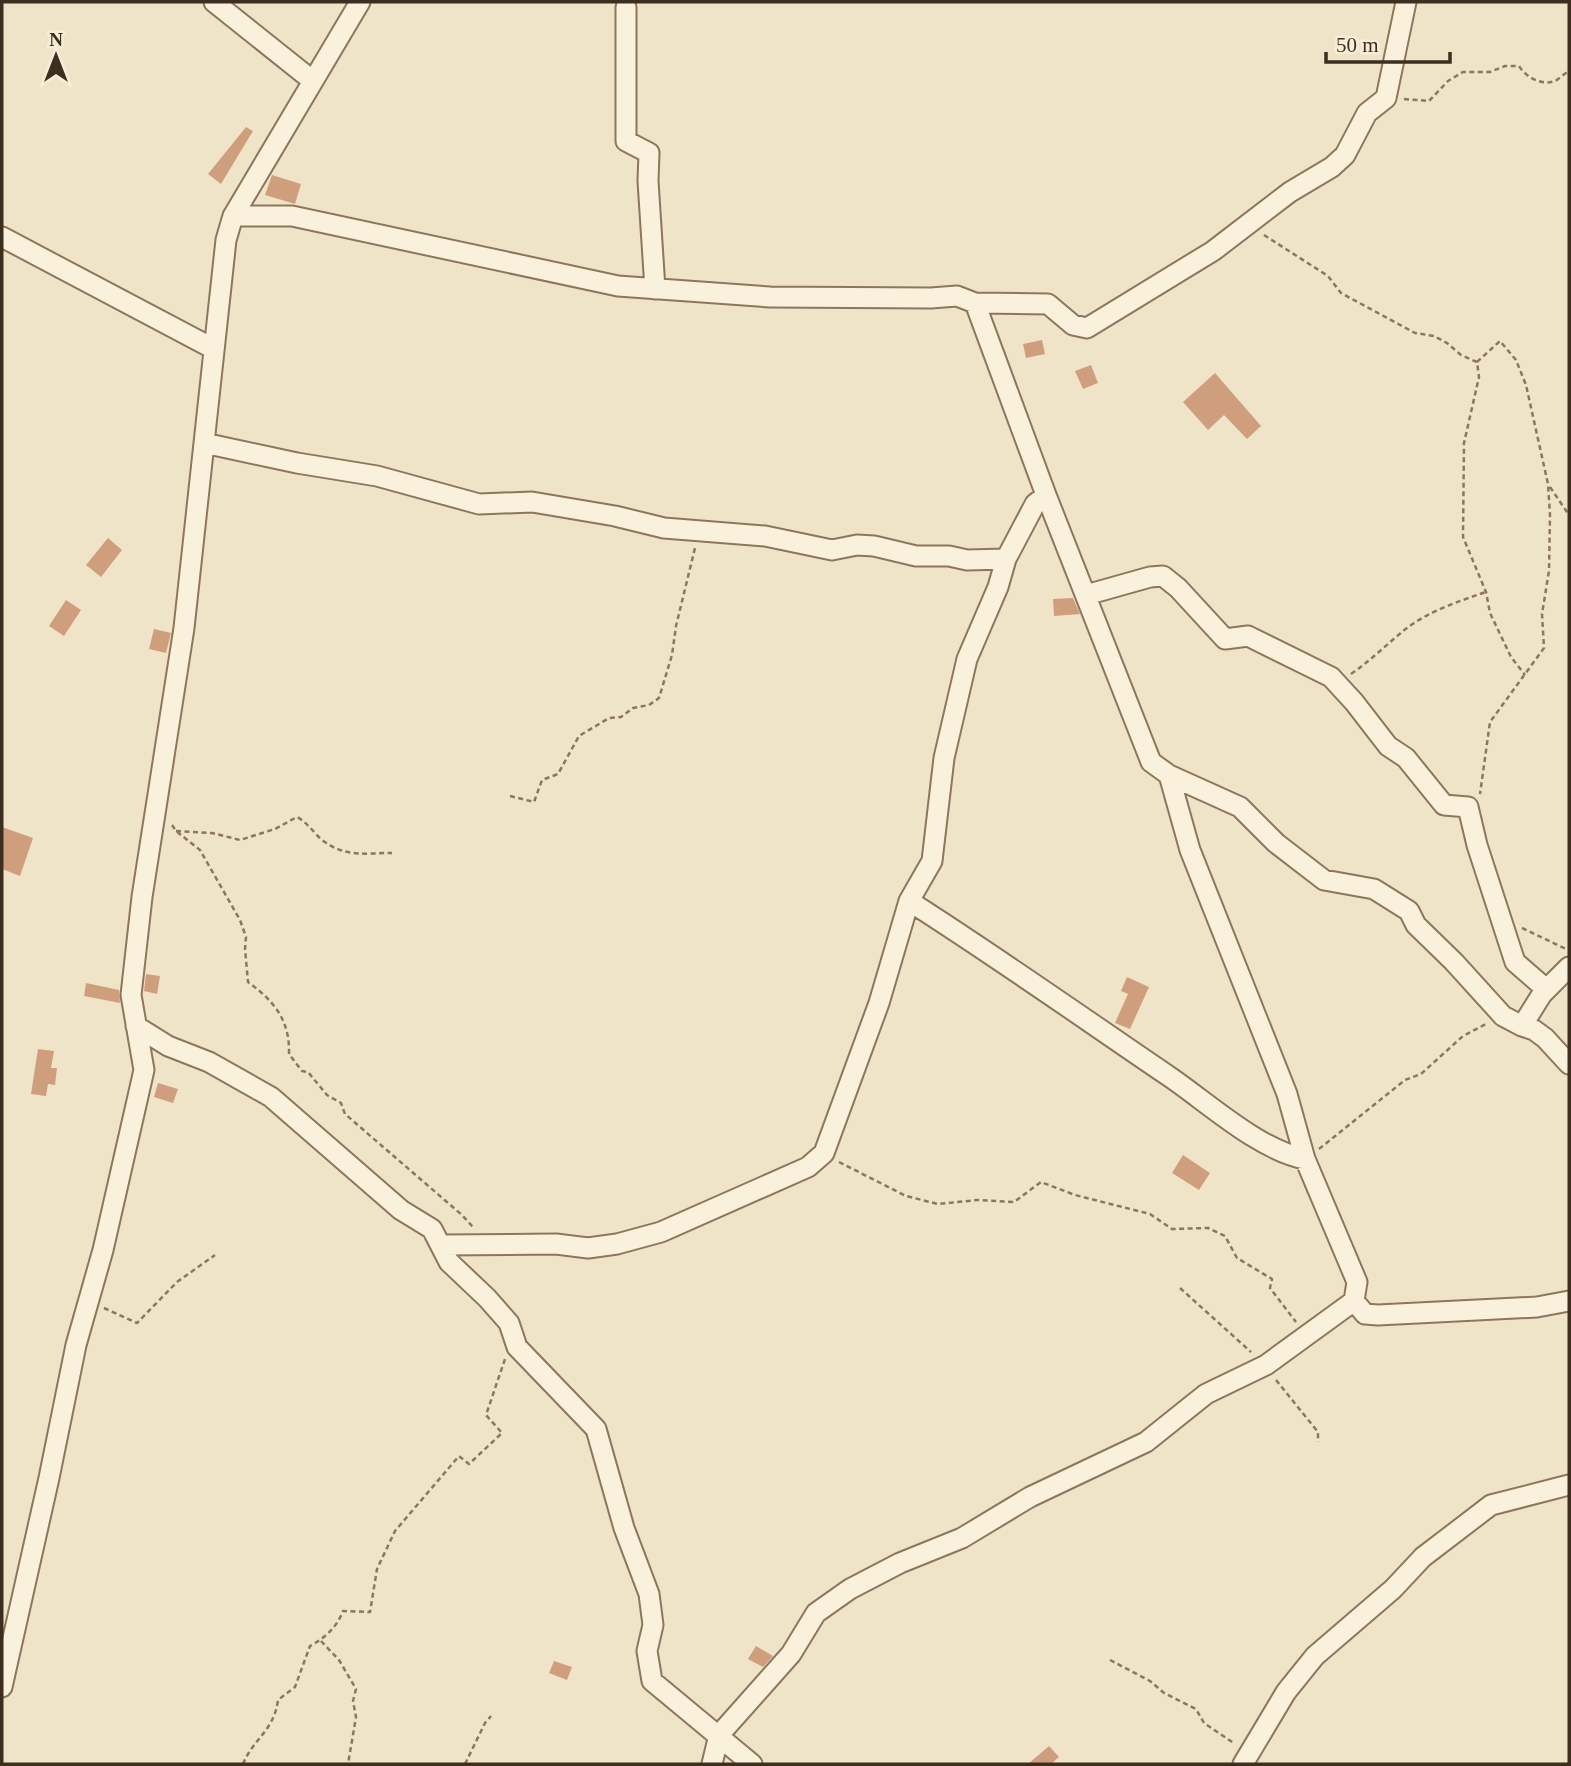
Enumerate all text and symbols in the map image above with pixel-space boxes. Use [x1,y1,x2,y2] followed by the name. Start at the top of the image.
[21,21,91,91] north arrow
[1326,21,1450,65] scale bar
[49,29,63,50] text: N
[1336,33,1379,57] text: 50 m

